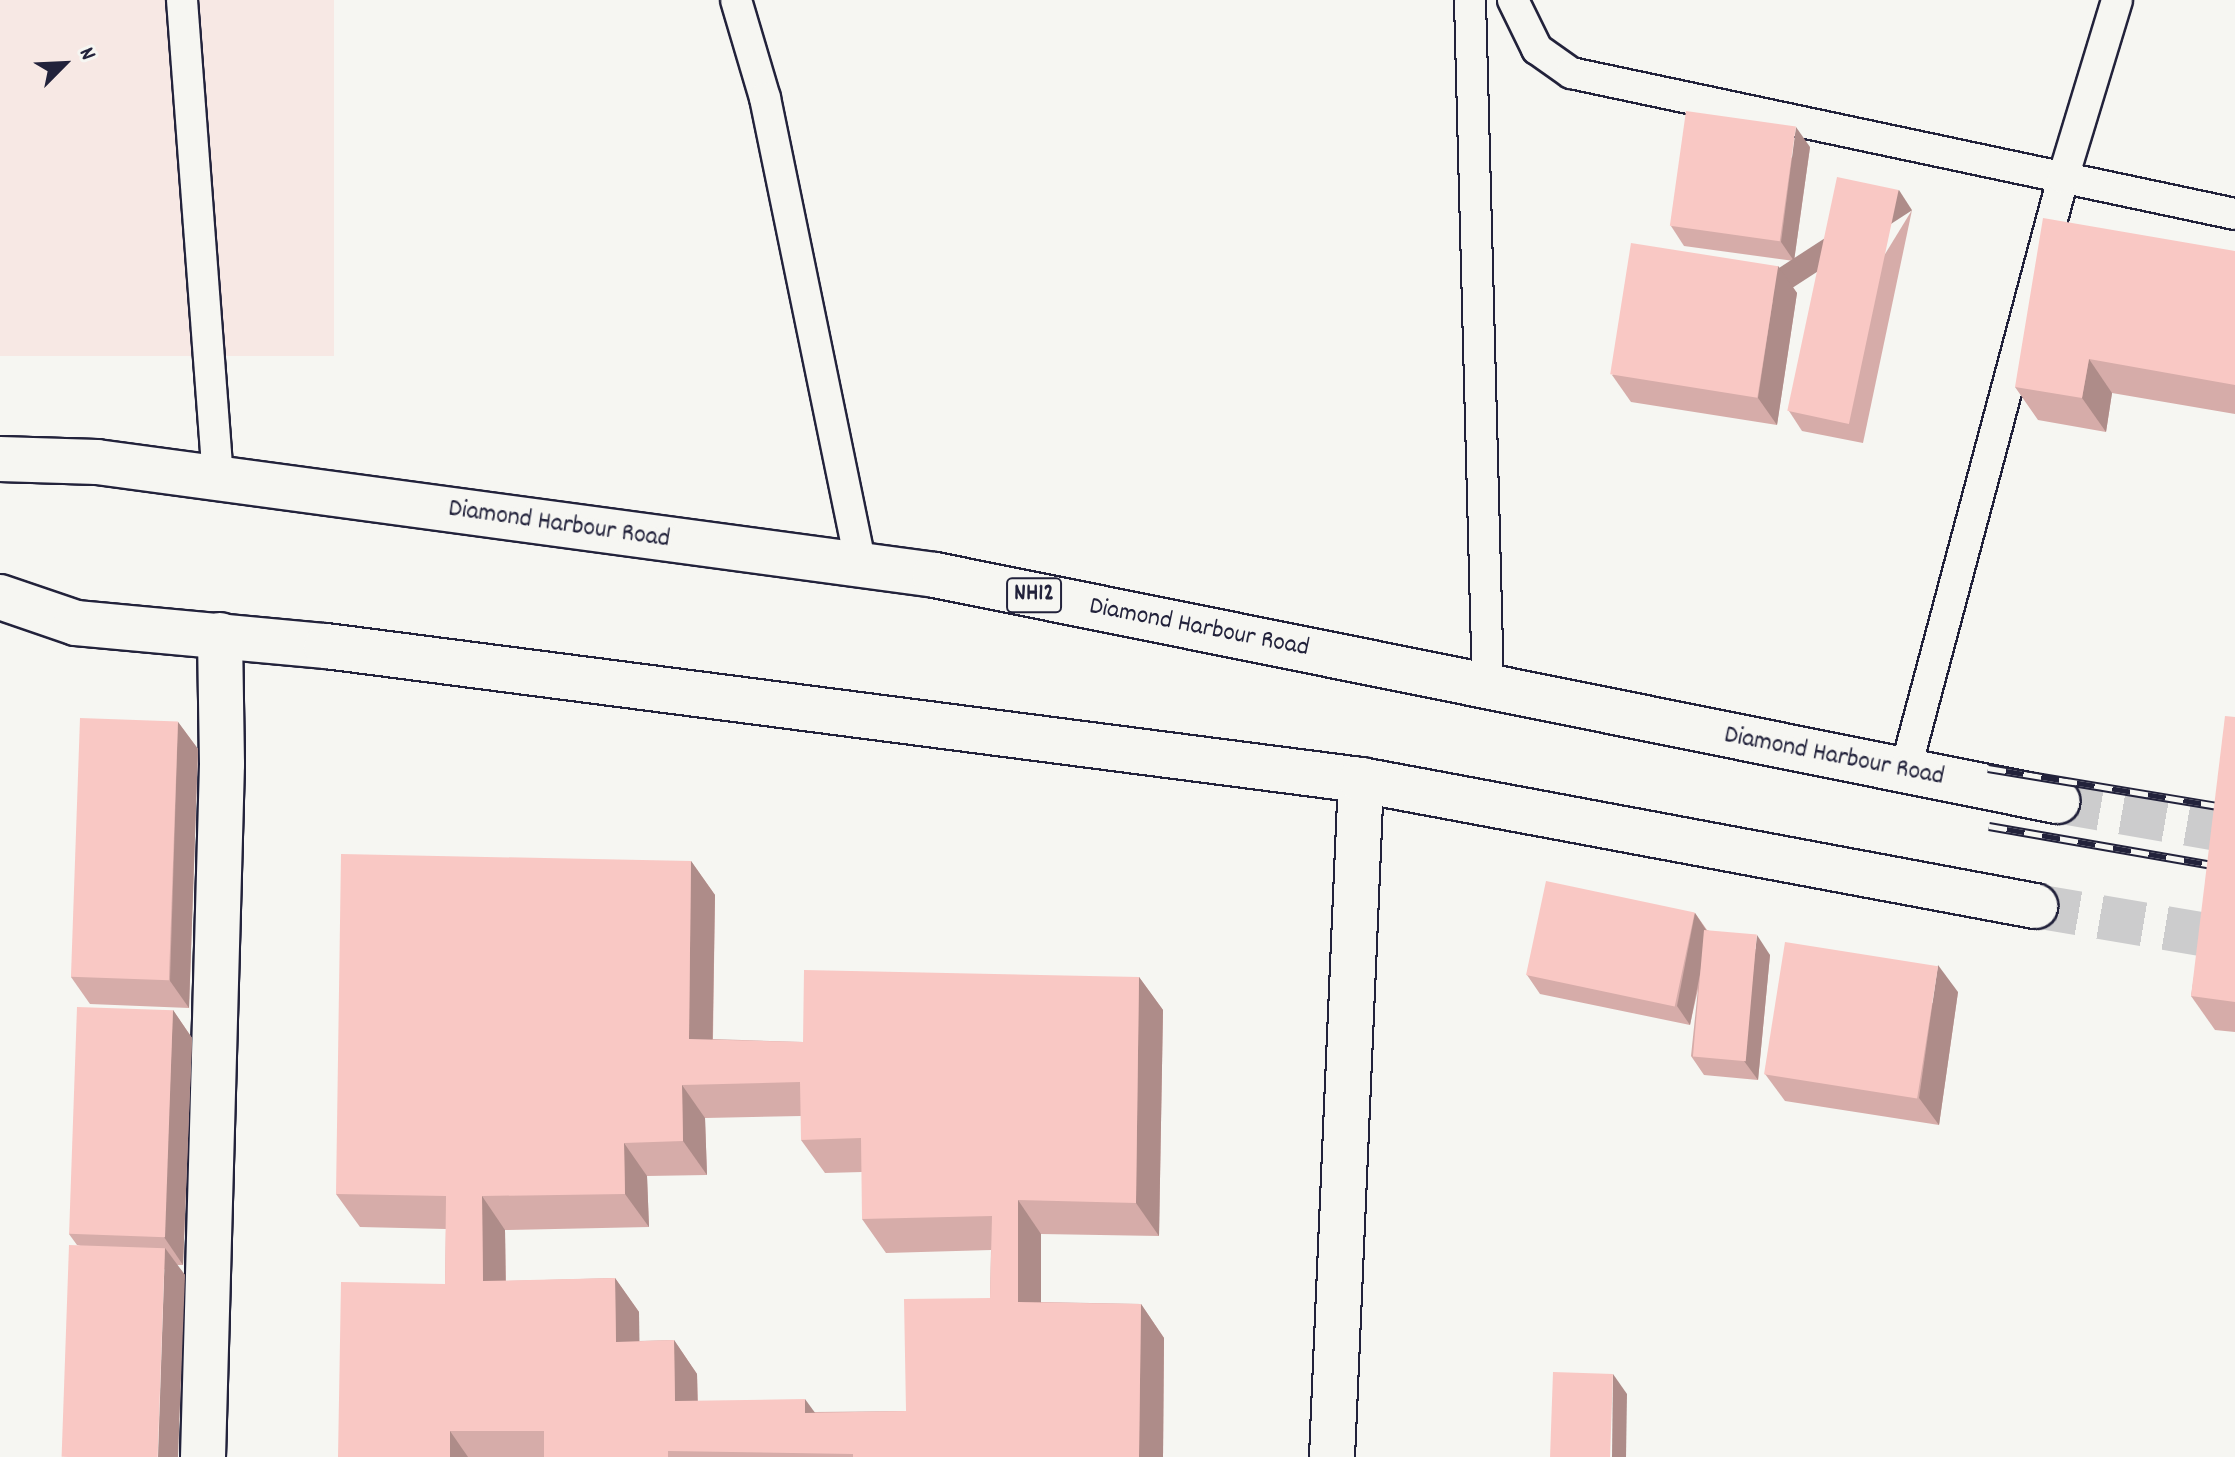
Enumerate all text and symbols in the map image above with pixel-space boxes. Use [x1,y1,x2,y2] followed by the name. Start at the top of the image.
[24,24,104,104] north arrow
[70,43,103,65] text: N
[446,494,672,556] street label: Diamond Harbour Road
[1006,575,1062,615] road number: NH12
[1086,591,1312,665] street label: Diamond Harbour Road
[1721,720,1947,794] street label: Diamond Harbour Road

